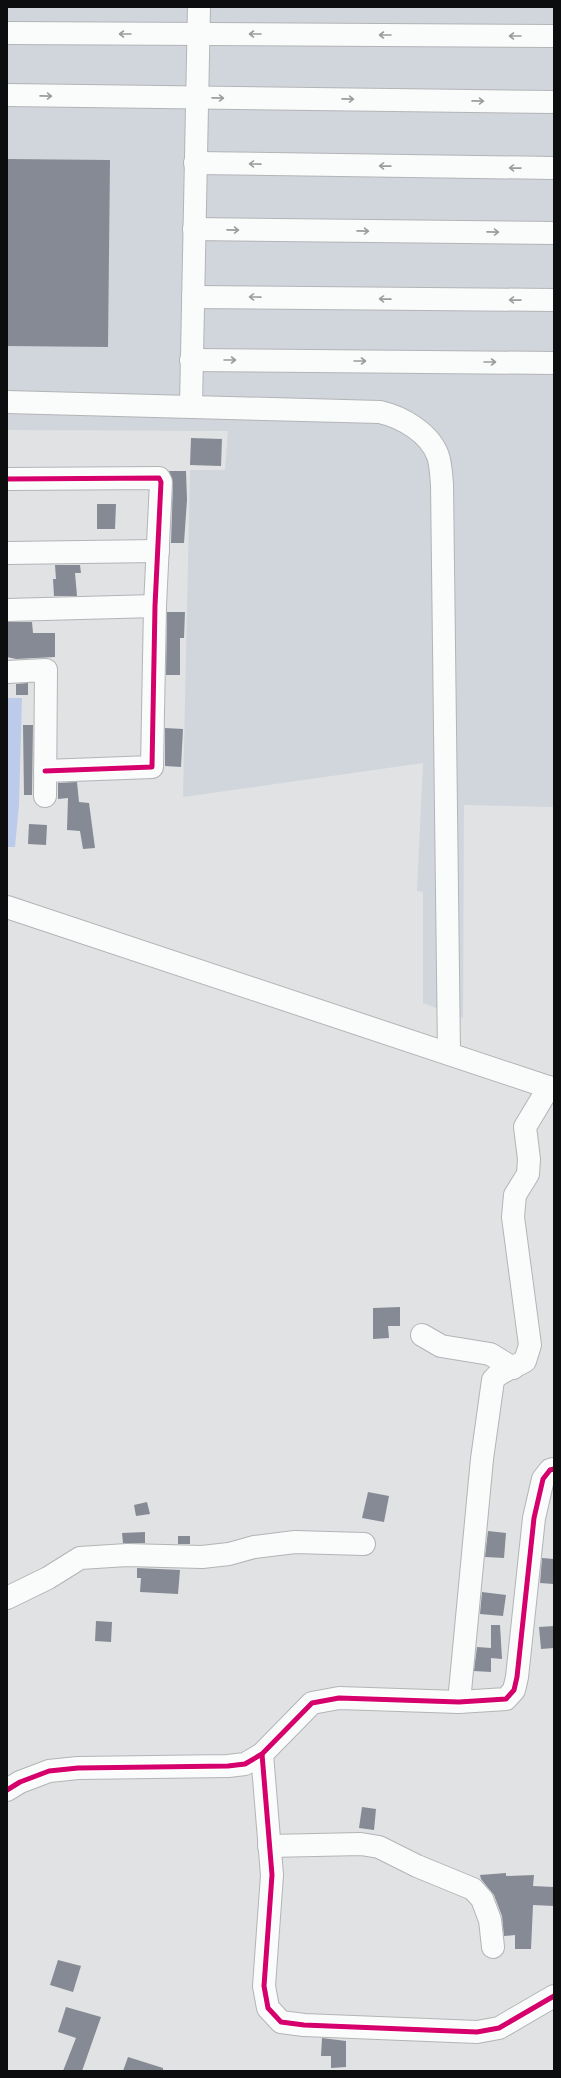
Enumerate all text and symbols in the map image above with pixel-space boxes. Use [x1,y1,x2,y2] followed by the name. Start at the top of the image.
[119,30,132,38] one-way arrow
[249,30,262,38] one-way arrow
[379,31,392,39] one-way arrow
[509,32,522,40] one-way arrow
[39,92,52,100] one-way arrow
[211,94,224,102] one-way arrow
[341,95,354,103] one-way arrow
[471,97,484,105] one-way arrow
[249,160,262,168] one-way arrow
[379,162,392,170] one-way arrow
[509,164,522,172] one-way arrow
[226,226,239,233] one-way arrow
[356,227,369,235] one-way arrow
[486,228,499,236] one-way arrow
[249,293,262,301] one-way arrow
[379,295,392,303] one-way arrow
[509,296,522,304] one-way arrow
[223,356,236,364] one-way arrow
[353,357,366,365] one-way arrow
[483,358,496,366] one-way arrow

